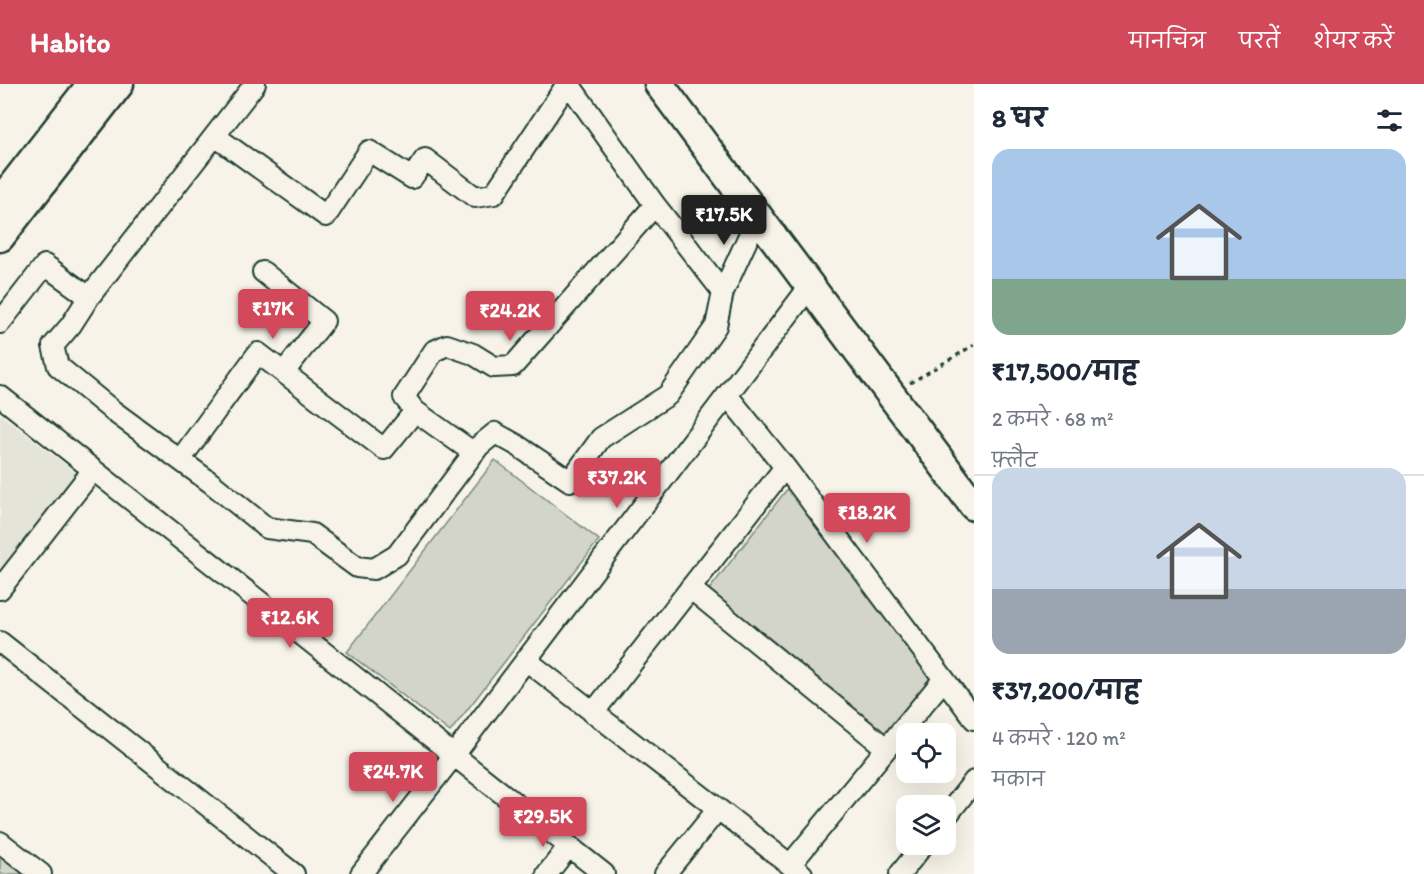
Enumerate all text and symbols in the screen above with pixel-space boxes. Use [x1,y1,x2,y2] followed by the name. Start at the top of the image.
[30,25,110,59] text: Habito
[1129,28,1206,53] text: मानचित्र
[1239,28,1280,53] text: परतें
[1313,28,1394,53] text: शेयर करें
[992,102,1047,134] text: 8 घर
[1373,104,1406,137] icon: filters
[1145,188,1253,296] icon: home
[675,195,773,246] pin: ₹17.5K
[695,202,753,226] text: ₹17.5K
[237,289,309,340] pin: ₹17K
[461,291,559,342] pin: ₹24.2K
[252,296,294,320] text: ₹17K
[480,298,540,322] text: ₹24.2K
[992,355,1138,387] text: ₹17,500/माह
[992,407,1114,431] text: 2 कमरे · 68 m²
[992,448,1038,472] text: फ़्लैट
[568,458,666,509] pin: ₹37.2K
[588,465,646,489] text: ₹37.2K
[818,493,916,544] pin: ₹18.2K
[838,500,896,524] text: ₹18.2K
[1145,507,1253,615] icon: home
[241,598,339,649] pin: ₹12.6K
[261,605,319,629] text: ₹12.6K
[992,674,1140,706] text: ₹37,200/माह
[896,723,956,855] map controls
[896,723,956,783] button: locate
[992,726,1126,750] text: 4 कमरे · 120 m²
[344,752,442,803] pin: ₹24.7K
[363,759,423,783] text: ₹24.7K
[992,767,1045,791] text: मकान
[896,795,956,855] button: layers
[494,797,592,848] pin: ₹29.5K
[514,804,572,828] text: ₹29.5K

